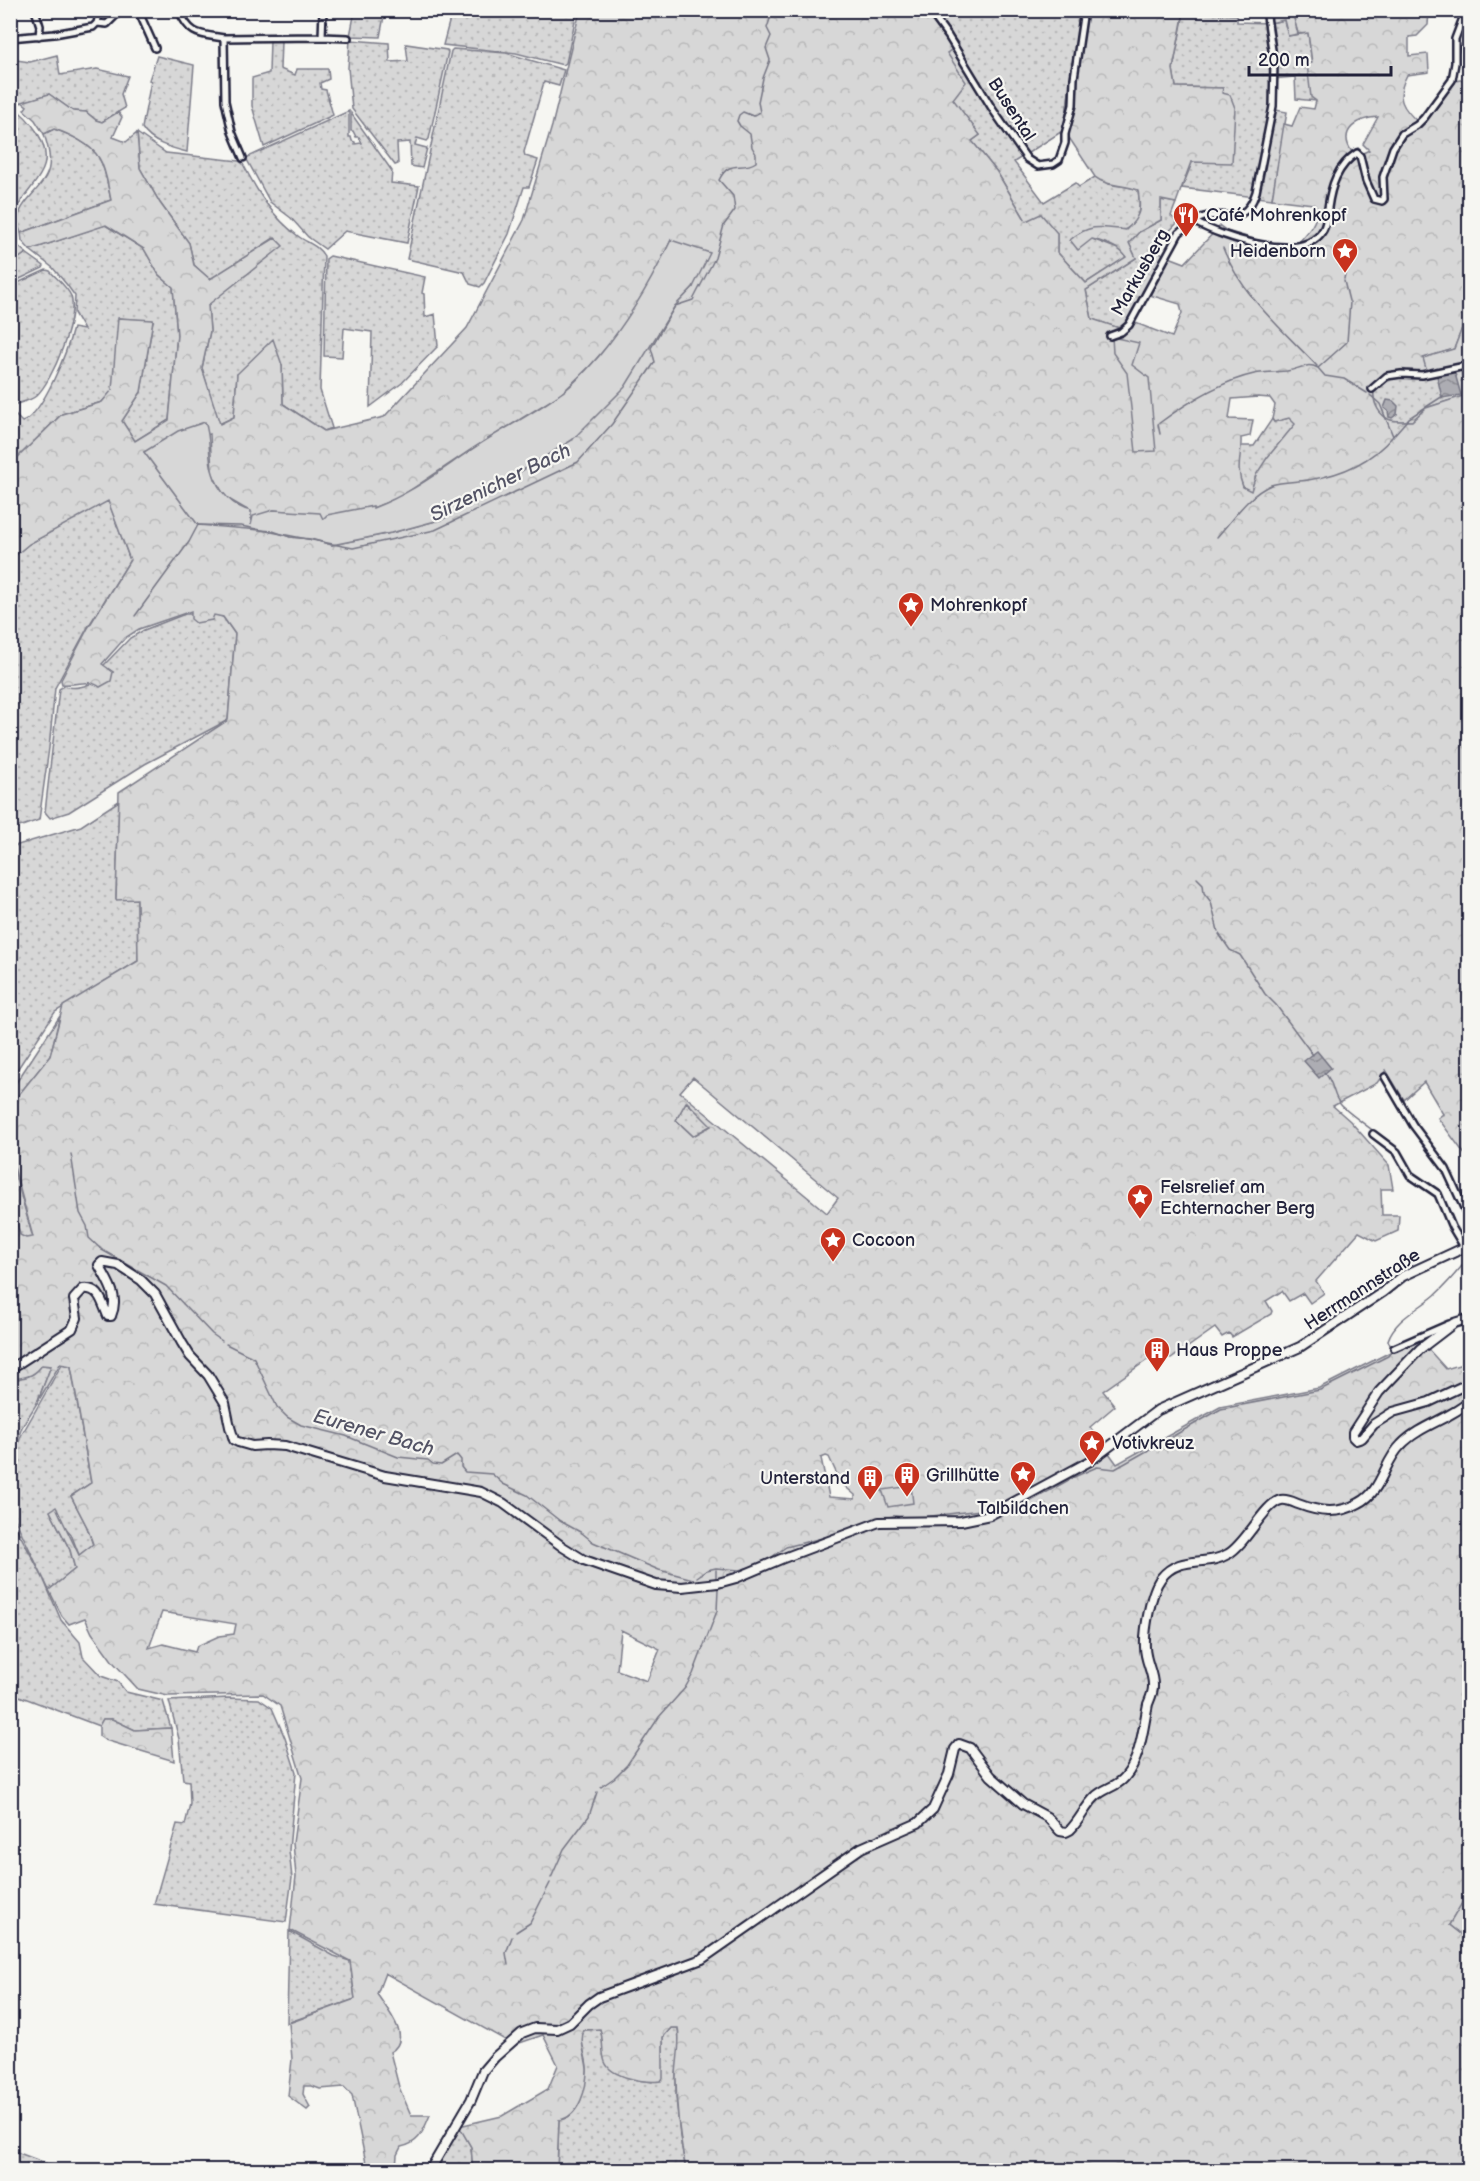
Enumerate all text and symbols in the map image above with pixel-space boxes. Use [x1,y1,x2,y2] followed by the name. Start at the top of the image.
[1249,39,1392,77] scale bar
[1258,50,1310,71] text: 200 m
[983,74,1040,145] street label: Busental
[1171,200,1201,238] restaurant icon: Café Mohrenkopf
[1206,205,1347,226] place label: Café Mohrenkopf
[1107,225,1174,320] street label: Markusberg
[1330,236,1360,274] place icon: Heidenborn
[1230,241,1326,262] place label: Heidenborn
[426,438,575,527] water label: Sirzenicher Bach
[896,590,926,628] place icon: Mohrenkopf
[930,595,1028,616] place label: Mohrenkopf
[1160,1177,1315,1219] place label: Felsrelief am Echternacher Berg
[1125,1182,1155,1220] place icon: Felsrelief am Echternacher Berg
[818,1225,848,1263] place icon: Cocoon
[852,1230,915,1251] place label: Cocoon
[1300,1244,1424,1335] street label: Herrmannstraße
[1142,1335,1172,1373] building icon: Haus Proppe
[1176,1340,1283,1361] place label: Haus Proppe
[311,1404,437,1462] water label: Eurener Bach
[1077,1428,1107,1466] place icon: Votivkreuz
[1112,1433,1194,1454] place label: Votivkreuz
[1008,1459,1038,1497] place icon: Talbildchen
[892,1460,922,1498] building icon: Grillhütte
[855,1463,885,1501] building icon: Unterstand
[926,1465,1000,1486] place label: Grillhütte
[760,1468,850,1489] place label: Unterstand
[977,1498,1069,1519] place label: Talbildchen

